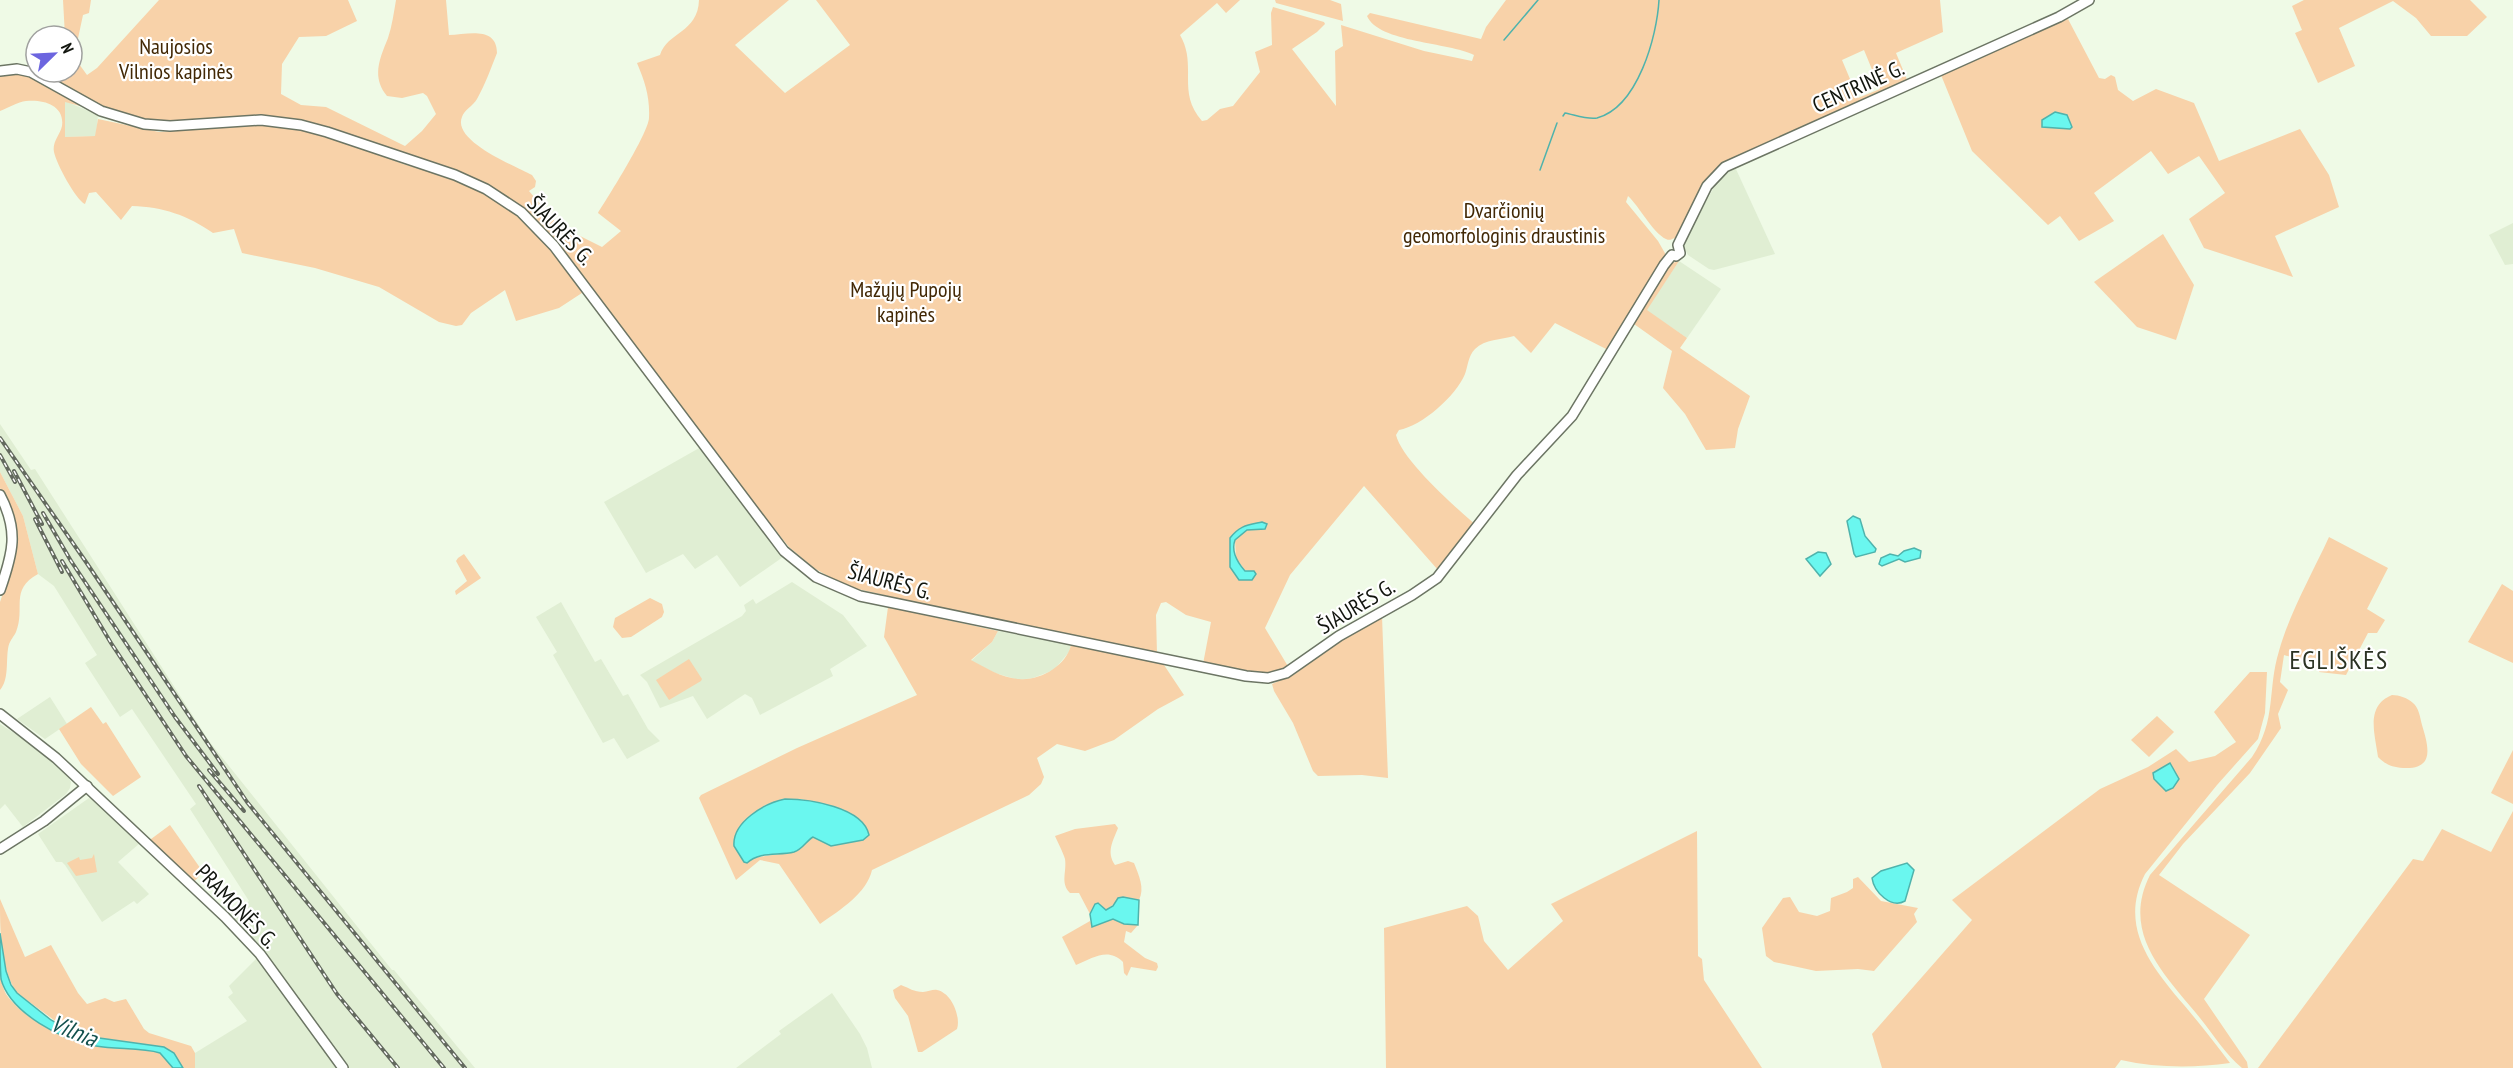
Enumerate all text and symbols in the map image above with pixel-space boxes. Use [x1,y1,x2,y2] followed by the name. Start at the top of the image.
[24,24,84,84] north arrow
[118,32,233,85] park label: Naujosios Vilnios kapinės
[57,40,79,56] text: N
[1808,53,1908,119] street label: CENTRINĖ G.
[522,189,600,271] street label: ŠIAURĖS G.
[1403,196,1605,249] park label: Dvarčionių geomorfologinis draustinis
[850,275,962,328] park label: Mažųjų Pupojų kapinės
[845,556,935,606] street label: ŠIAURĖS G.
[1312,572,1400,640] street label: ŠIAURĖS G.
[2289,643,2389,676] district label: EGLIŠKĖS
[190,858,284,954] street label: PRAMONĖS G.
[46,1007,103,1054] water label: Vilnia

